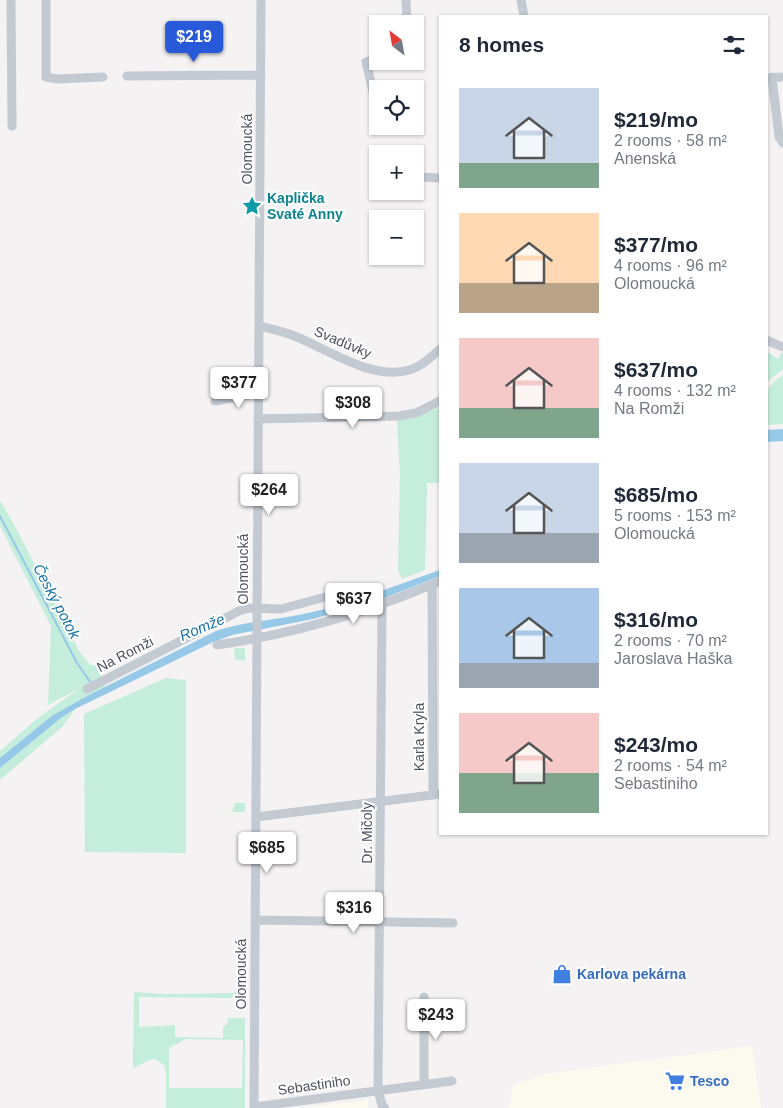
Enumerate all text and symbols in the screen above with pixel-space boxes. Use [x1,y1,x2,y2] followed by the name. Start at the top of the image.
[369,15,424,70] north arrow
[369,15,424,265] map controls
[164,20,224,63] pin: $219
[176,28,212,45] text: $219
[720,31,748,59] icon: filters
[459,33,544,56] text: 8 homes
[369,80,424,135] button: locate
[499,108,559,168] icon: home
[614,108,698,131] text: $219/mo
[239,113,255,184] street label: Olomoucká
[614,132,727,149] text: 2 rooms · 58 m²
[369,145,424,200] button: +
[614,150,676,167] text: Anenská
[267,190,343,222] place label: Kaplička Svaté Anny
[241,195,263,217] place icon: Kaplička Svaté Anny
[369,210,424,265] button: −
[499,233,559,293] icon: home
[614,233,698,256] text: $377/mo
[614,257,727,274] text: 4 rooms · 96 m²
[614,275,695,292] text: Olomoucká
[312,323,374,361] street label: Svadůvky
[499,358,559,418] icon: home
[614,358,698,381] text: $637/mo
[209,366,269,409] pin: $377
[221,374,257,391] text: $377
[614,382,736,399] text: 4 rooms · 132 m²
[323,386,383,429] pin: $308
[335,394,371,411] text: $308
[614,400,684,417] text: Na Romži
[239,474,299,516] pin: $264
[251,481,287,498] text: $264
[499,483,559,543] icon: home
[614,483,698,506] text: $685/mo
[614,507,736,524] text: 5 rooms · 153 m²
[614,525,695,542] text: Olomoucká
[235,533,251,604] street label: Olomoucká
[30,561,85,643] water label: Český potok
[324,582,384,625] pin: $637
[336,590,372,607] text: $637
[499,608,559,668] icon: home
[614,608,698,631] text: $316/mo
[177,610,227,644] water label: Romže
[614,632,727,649] text: 2 rooms · 70 m²
[94,633,156,675] street label: Na Romži
[614,650,732,667] text: Jaroslava Haška
[411,703,427,771] street label: Karla Kryla
[499,733,559,793] icon: home
[614,733,698,756] text: $243/mo
[614,757,727,774] text: 2 rooms · 54 m²
[614,775,698,792] text: Sebastiniho
[359,802,375,864] street label: Dr. Mičoly
[237,832,297,874] pin: $685
[249,839,285,856] text: $685
[324,892,384,934] pin: $316
[336,899,372,916] text: $316
[233,938,249,1009] street label: Olomoucká
[551,963,573,985] shop icon: Karlova pekárna
[577,966,686,982] place label: Karlova pekárna
[406,998,466,1041] pin: $243
[418,1006,454,1023] text: $243
[664,1070,686,1092] supermarket icon: Tesco
[277,1072,352,1098] street label: Sebastiniho
[690,1073,729,1089] place label: Tesco

